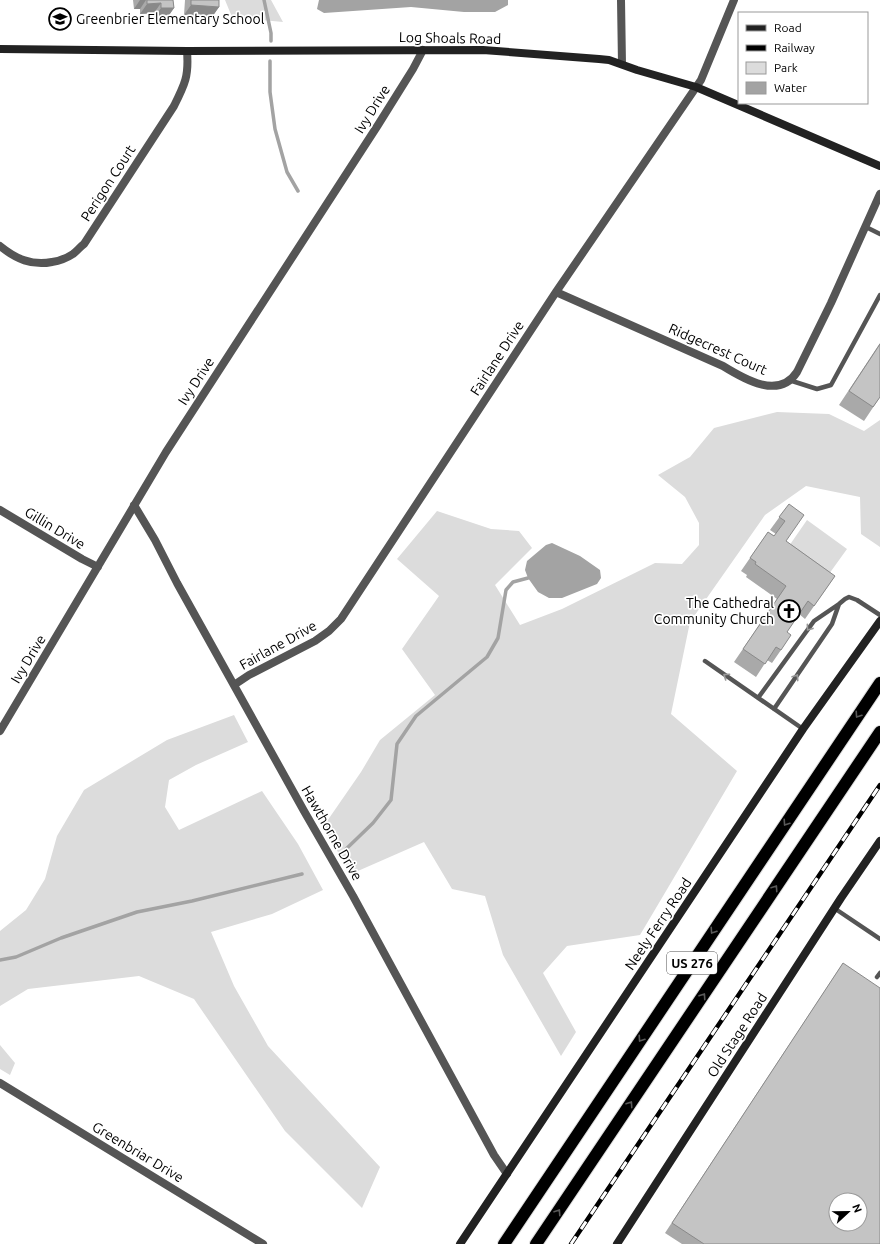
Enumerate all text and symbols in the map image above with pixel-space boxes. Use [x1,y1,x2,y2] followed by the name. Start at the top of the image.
[47,6,73,32] school or university icon: Greenbrier Elementary School
[76,11,265,27] place label: Greenbrier Elementary School
[738,12,868,104] legend
[774,21,802,34] text: Road
[399,29,501,47] street label: Log Shoals Road
[774,41,815,54] text: Railway
[774,61,798,74] text: Park
[774,81,807,94] text: Water
[351,82,393,136] street label: Ivy Drive
[77,142,139,224] street label: Perigon Court
[467,318,527,398] street label: Fairlane Drive
[666,320,770,378] street label: Ridgecrest Court
[175,354,217,408] street label: Ivy Drive
[22,504,88,552] street label: Gillin Drive
[654,595,774,627] place label: The Cathedral Community Church
[776,598,802,624] church icon: The Cathedral Community Church
[237,617,319,673] street label: Fairlane Drive
[806,624,814,631] one-way arrow
[7,632,49,686] street label: Ivy Drive
[724,674,731,681] one-way arrow
[791,674,799,681] one-way arrow
[855,711,863,718] one-way arrow
[298,783,366,883] street label: Hawthorne Drive
[783,819,791,826] one-way arrow
[621,875,695,973] street label: Neely Ferry Road
[770,885,778,892] one-way arrow
[711,927,718,934] one-way arrow
[667,952,717,974] road number: US 276
[704,990,770,1080] street label: Old Stage Road
[698,993,705,1000] one-way arrow
[638,1035,646,1042] one-way arrow
[625,1101,633,1108] one-way arrow
[89,1118,187,1186] street label: Greenbriar Drive
[828,1192,868,1232] north arrow
[850,1202,864,1214] text: N
[553,1209,560,1216] one-way arrow

